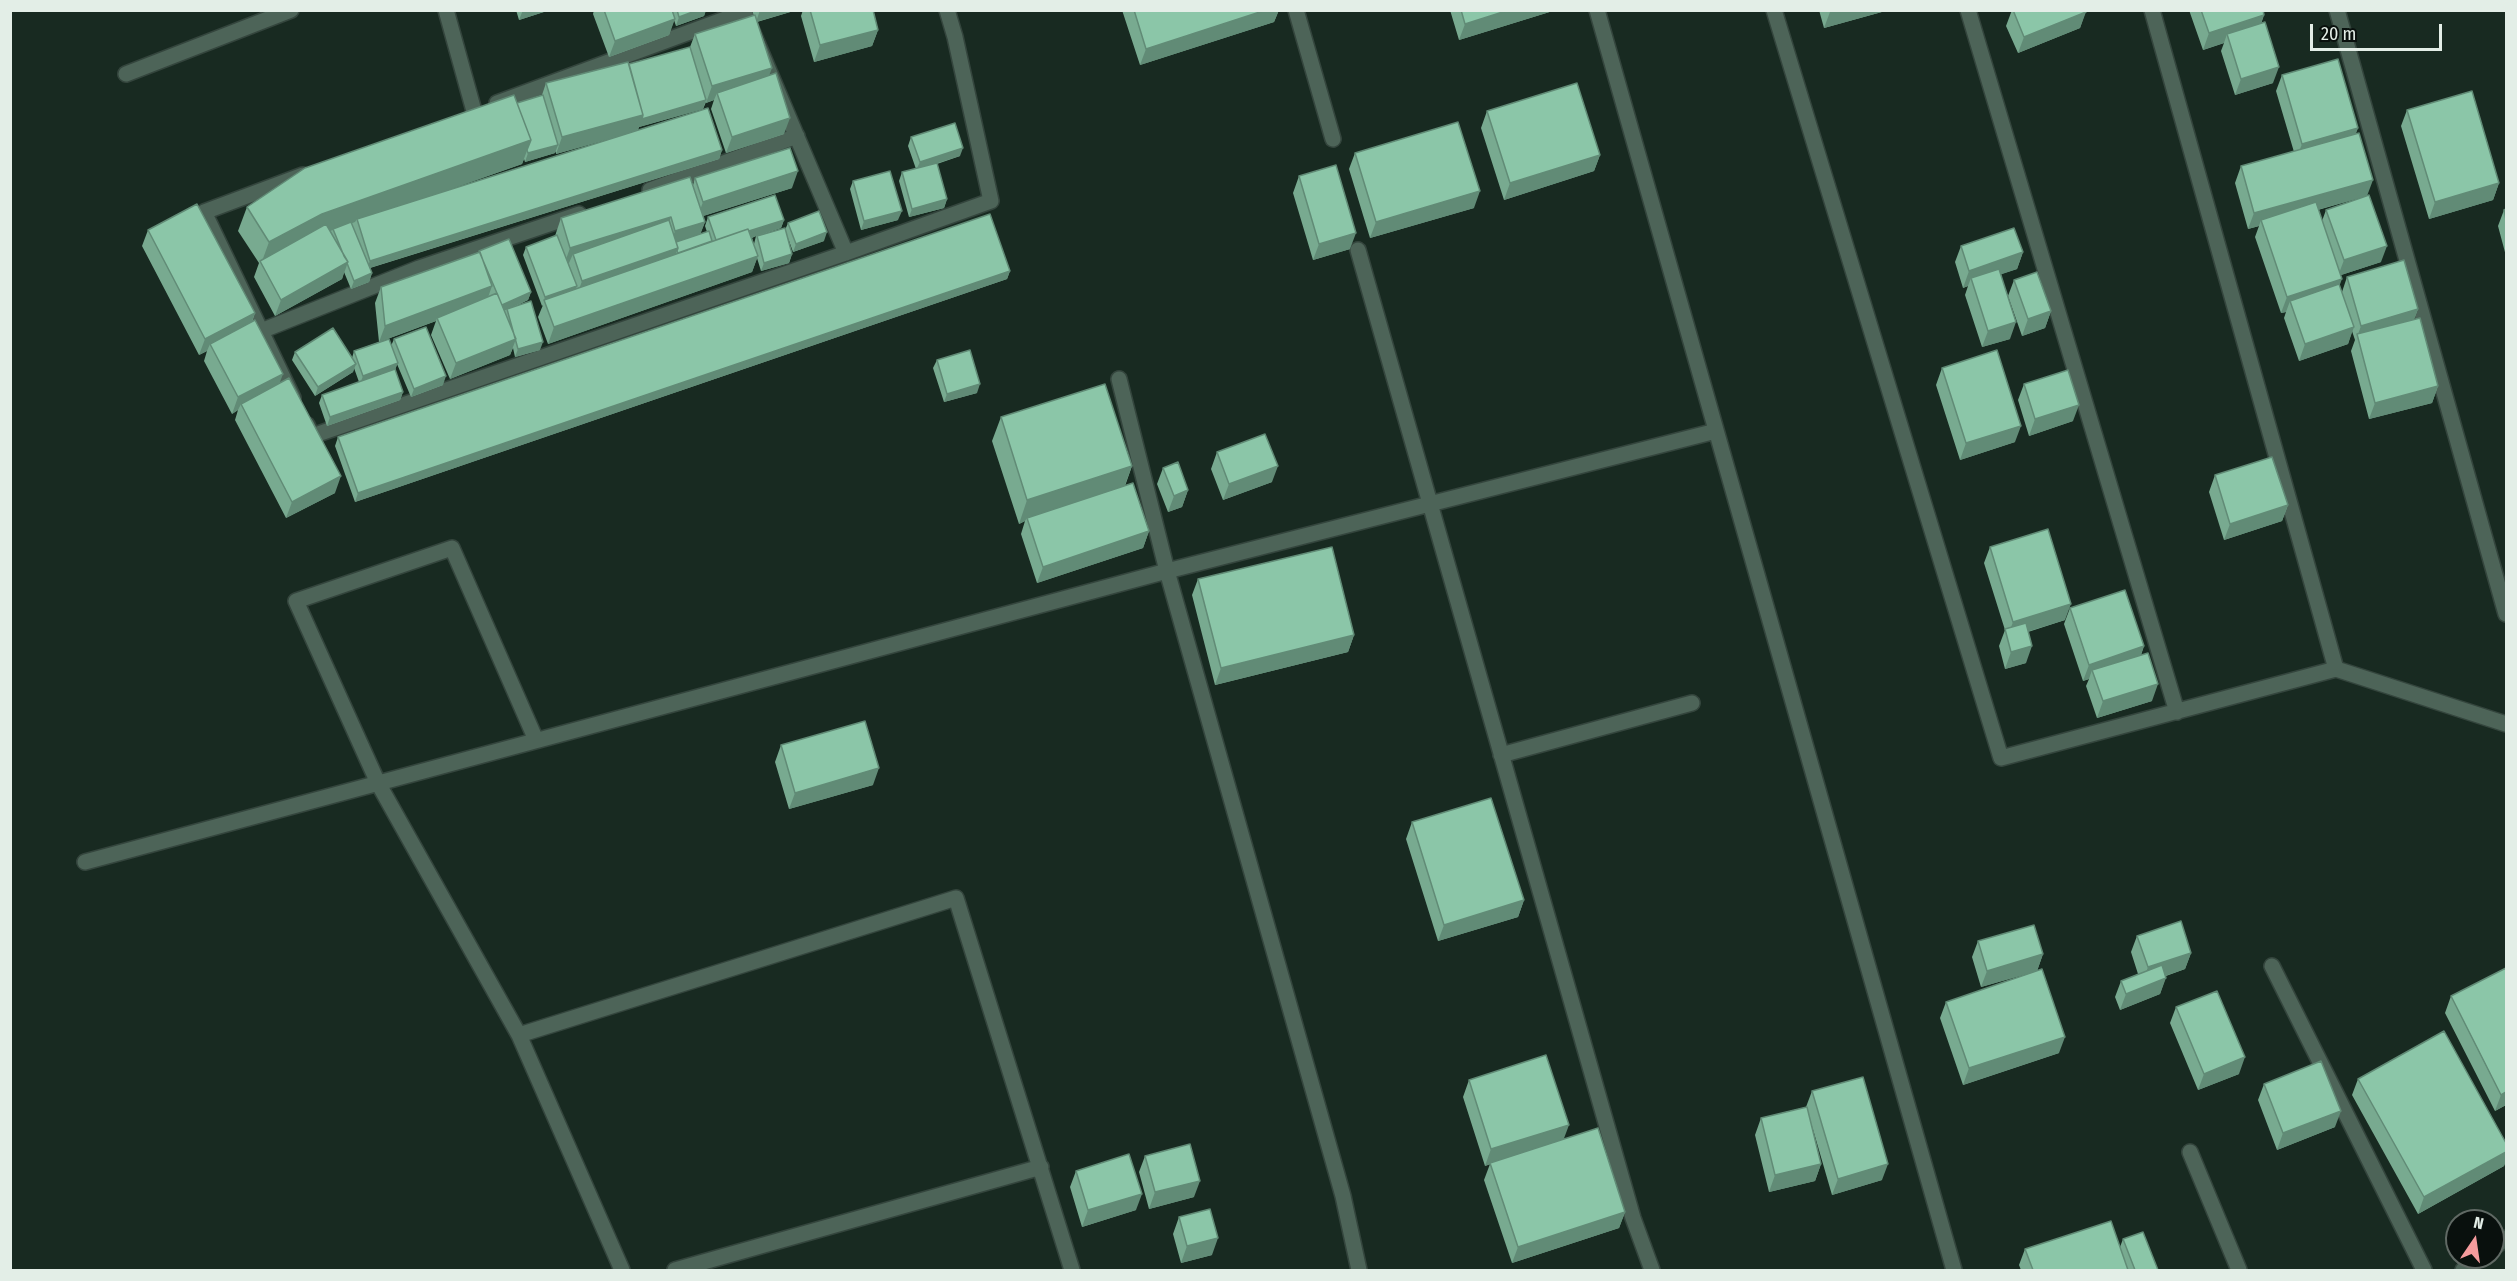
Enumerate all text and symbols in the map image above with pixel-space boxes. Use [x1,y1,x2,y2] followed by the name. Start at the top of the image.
[2313,12,2445,50] scale bar
[2321,23,2356,45] text: 20 m
[2445,1209,2505,1269] north arrow
[2472,1213,2486,1233] text: N

